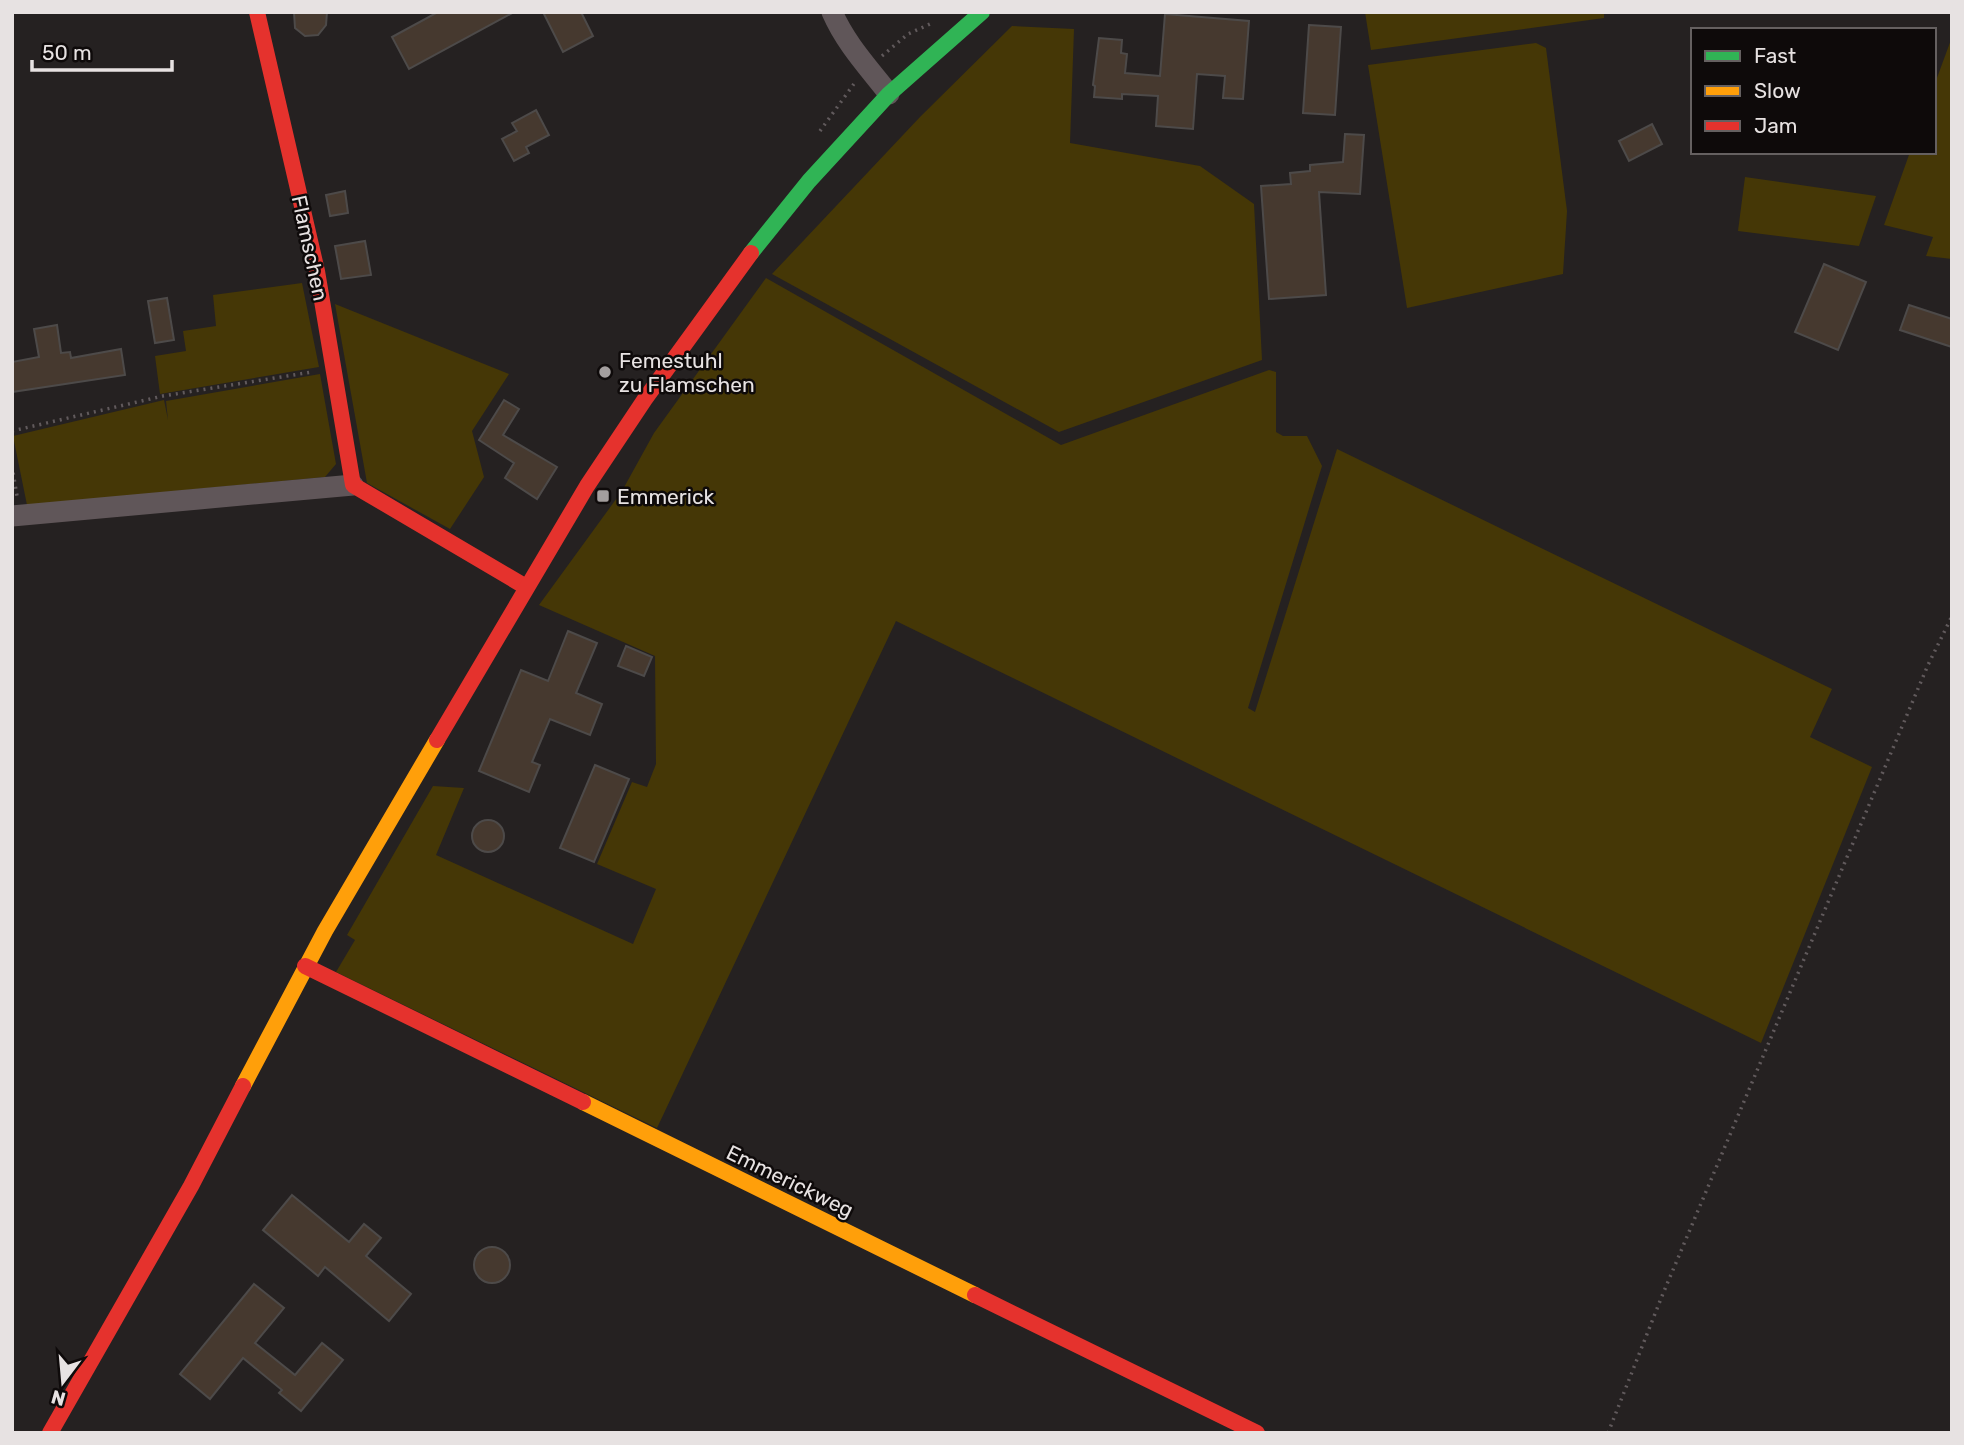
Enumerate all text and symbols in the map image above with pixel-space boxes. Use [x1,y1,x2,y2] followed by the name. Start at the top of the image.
[32,28,172,72] scale bar
[1691,28,1936,154] legend
[42,40,92,65] text: 50 m
[1754,43,1796,68] text: Fast
[1754,78,1801,103] text: Slow
[1754,113,1798,138] text: Jam
[287,193,333,303] street label: Flamschen
[619,348,755,397] place label: Femestuhl zu Flamschen
[597,364,613,380] marker: Femestuhl zu Flamschen
[617,484,714,509] place label: Emmerick
[595,488,611,504] marker: Emmerick
[722,1139,858,1223] street label: Emmerickweg
[28,1347,98,1417] north arrow
[49,1385,68,1411] text: N

